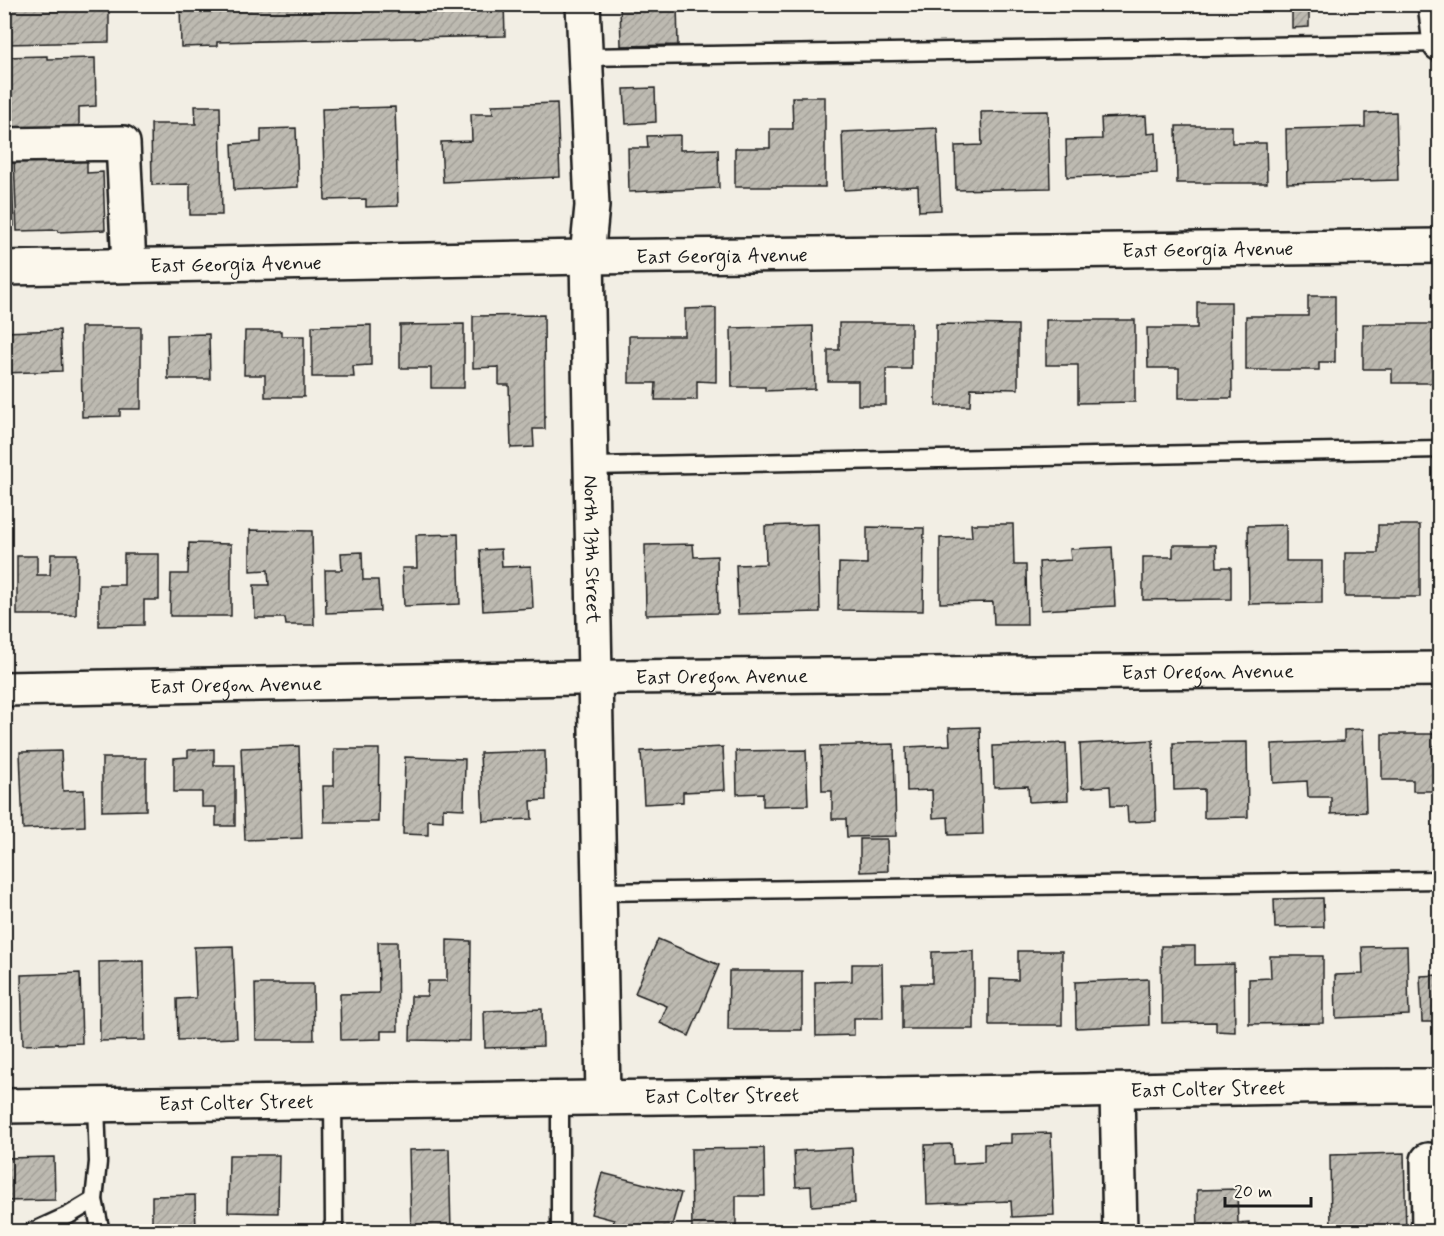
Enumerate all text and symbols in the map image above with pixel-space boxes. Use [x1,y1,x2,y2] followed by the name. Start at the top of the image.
[1122,236,1294,265] street label: East Georgia Avenue
[636,242,808,271] street label: East Georgia Avenue
[150,250,322,280] street label: East Georgia Avenue
[576,475,606,624] street label: North 13th Street
[1122,658,1294,688] street label: East Oregon Avenue
[636,663,808,693] street label: East Oregon Avenue
[150,671,323,702] street label: East Oregon Avenue
[1130,1075,1285,1105] street label: East Colter Street
[645,1082,799,1111] street label: East Colter Street
[159,1089,314,1118] street label: East Colter Street
[1225,1170,1310,1208] scale bar
[1234,1180,1272,1204] text: 20 m

